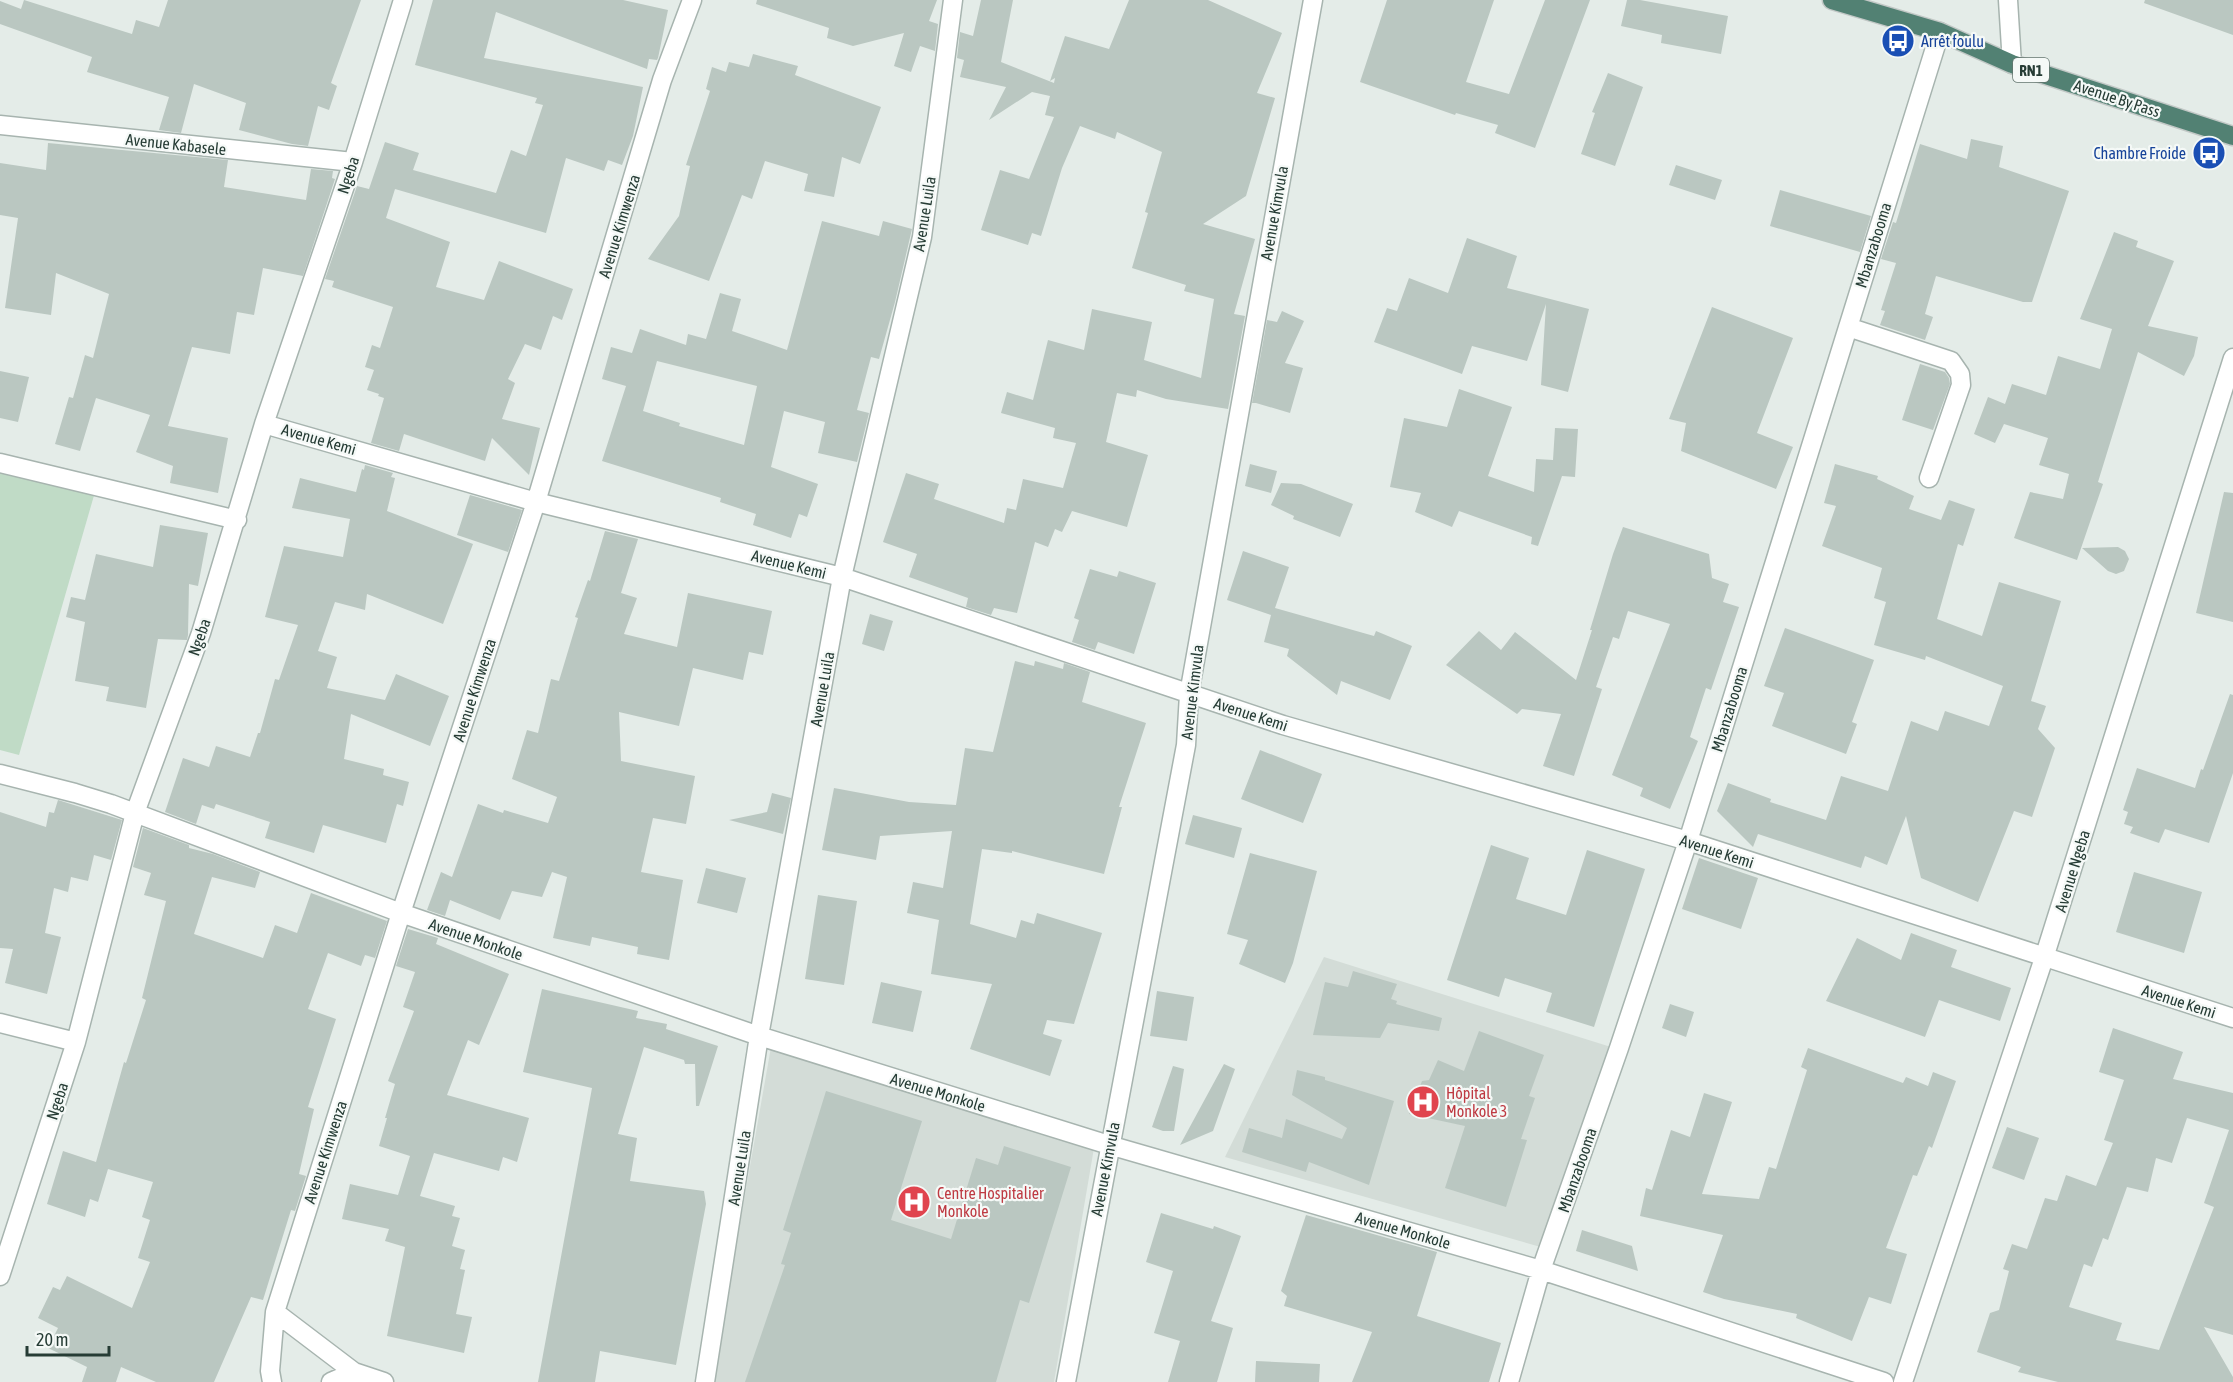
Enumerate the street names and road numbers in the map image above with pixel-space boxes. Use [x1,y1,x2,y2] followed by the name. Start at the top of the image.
[2013,58,2049,82] road number: RN1
[2072,76,2162,121] street label: Avenue By Pass
[125,130,227,158] street label: Avenue Kabasele
[334,154,363,196] street label: Ngeba
[1257,164,1291,262] street label: Avenue Kimvula
[595,172,643,280] street label: Avenue Kimwenza
[909,175,939,253] street label: Avenue Luila
[1851,200,1895,290] street label: Mbanzabooma
[280,420,358,458] street label: Avenue Kemi
[750,546,828,582] street label: Avenue Kemi
[184,616,215,658] street label: Ngeba
[449,636,499,744] street label: Avenue Kimwenza
[1177,643,1207,741] street label: Avenue Kimvula
[807,650,837,728] street label: Avenue Luila
[1707,664,1751,754] street label: Mbanzabooma
[1212,694,1290,734] street label: Avenue Kemi
[2051,828,2094,914] street label: Avenue Ngeba
[1678,831,1756,871] street label: Avenue Kemi
[427,915,525,963] street label: Avenue Monkole
[2140,981,2218,1021] street label: Avenue Kemi
[888,1069,988,1115] street label: Avenue Monkole
[43,1080,72,1122] street label: Ngeba
[300,1098,350,1206] street label: Avenue Kimwenza
[1087,1120,1123,1218] street label: Avenue Kimvula
[1554,1125,1600,1215] street label: Mbanzabooma
[724,1129,754,1207] street label: Avenue Luila
[1353,1208,1453,1252] street label: Avenue Monkole

